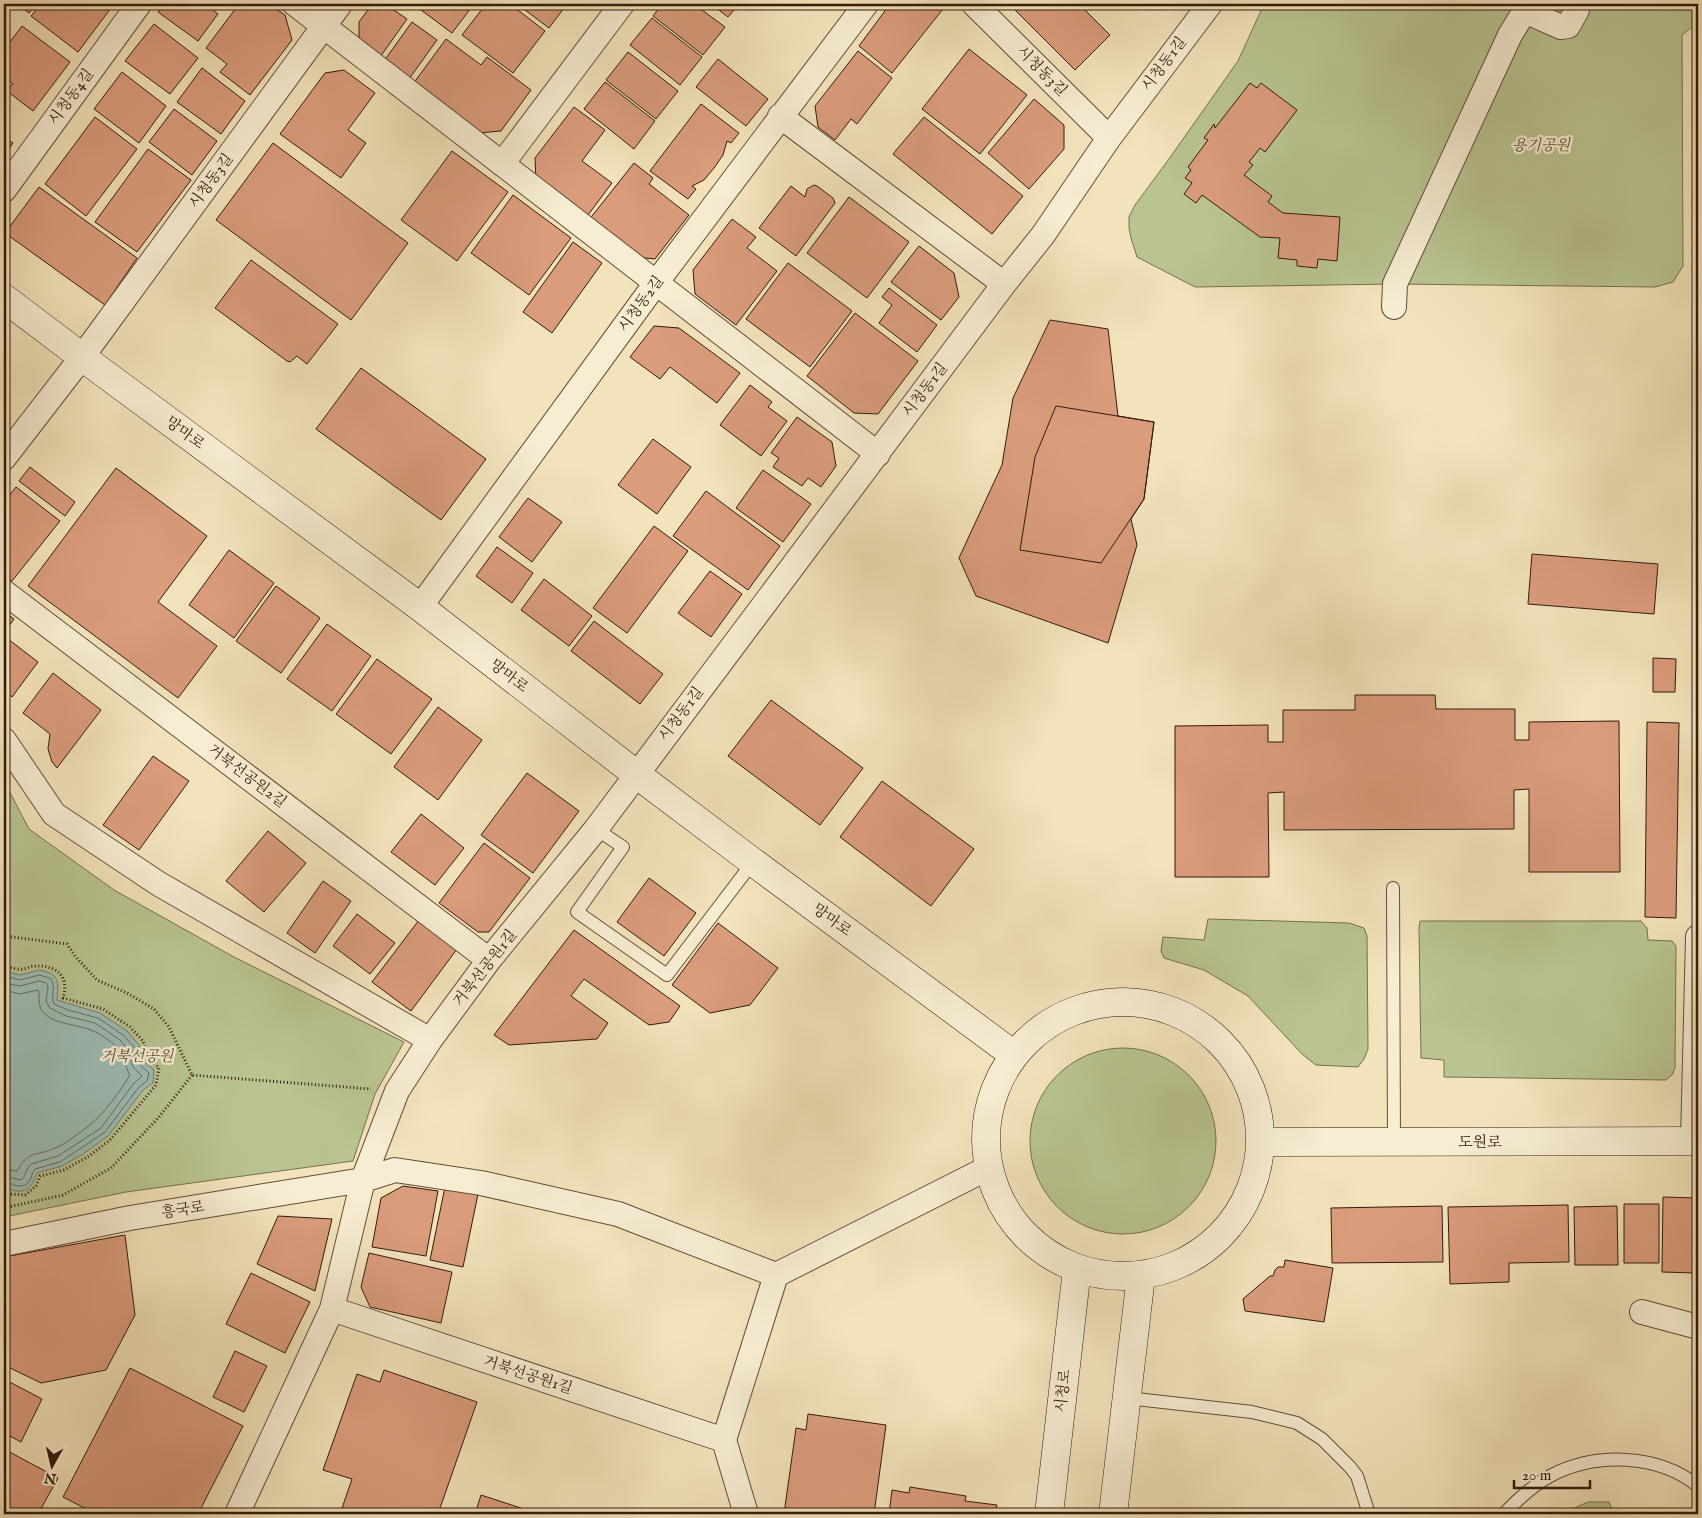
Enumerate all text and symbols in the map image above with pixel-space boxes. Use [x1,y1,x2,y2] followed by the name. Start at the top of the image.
[1137,33,1191,95] street label: 시청동1길
[1013,42,1071,100] street label: 시청동3길
[44,65,98,129] street label: 시청동4길
[1512,136,1571,155] park label: 용기공원
[185,150,237,212] street label: 시청동3길
[614,272,668,336] street label: 시청동2길
[898,359,952,421] street label: 시청동1길
[162,413,209,454] street label: 망마로
[486,655,532,697] street label: 망마로
[654,683,708,745] street label: 시청동1길
[204,740,290,812] street label: 거북선공원2길
[809,900,856,941] street label: 망마로
[449,926,521,1010] street label: 거북선공원1길
[101,1047,175,1066] park label: 거북선공원
[1458,1133,1502,1152] street label: 도원로
[160,1197,206,1223] street label: 흥국로
[481,1352,575,1398] street label: 거북선공원1길
[1051,1368,1075,1414] street label: 시청로
[28,1440,78,1490] north arrow
[1514,1458,1591,1490] scale bar
[1522,1466,1552,1485] text: 20 m
[43,1468,59,1488] text: N

